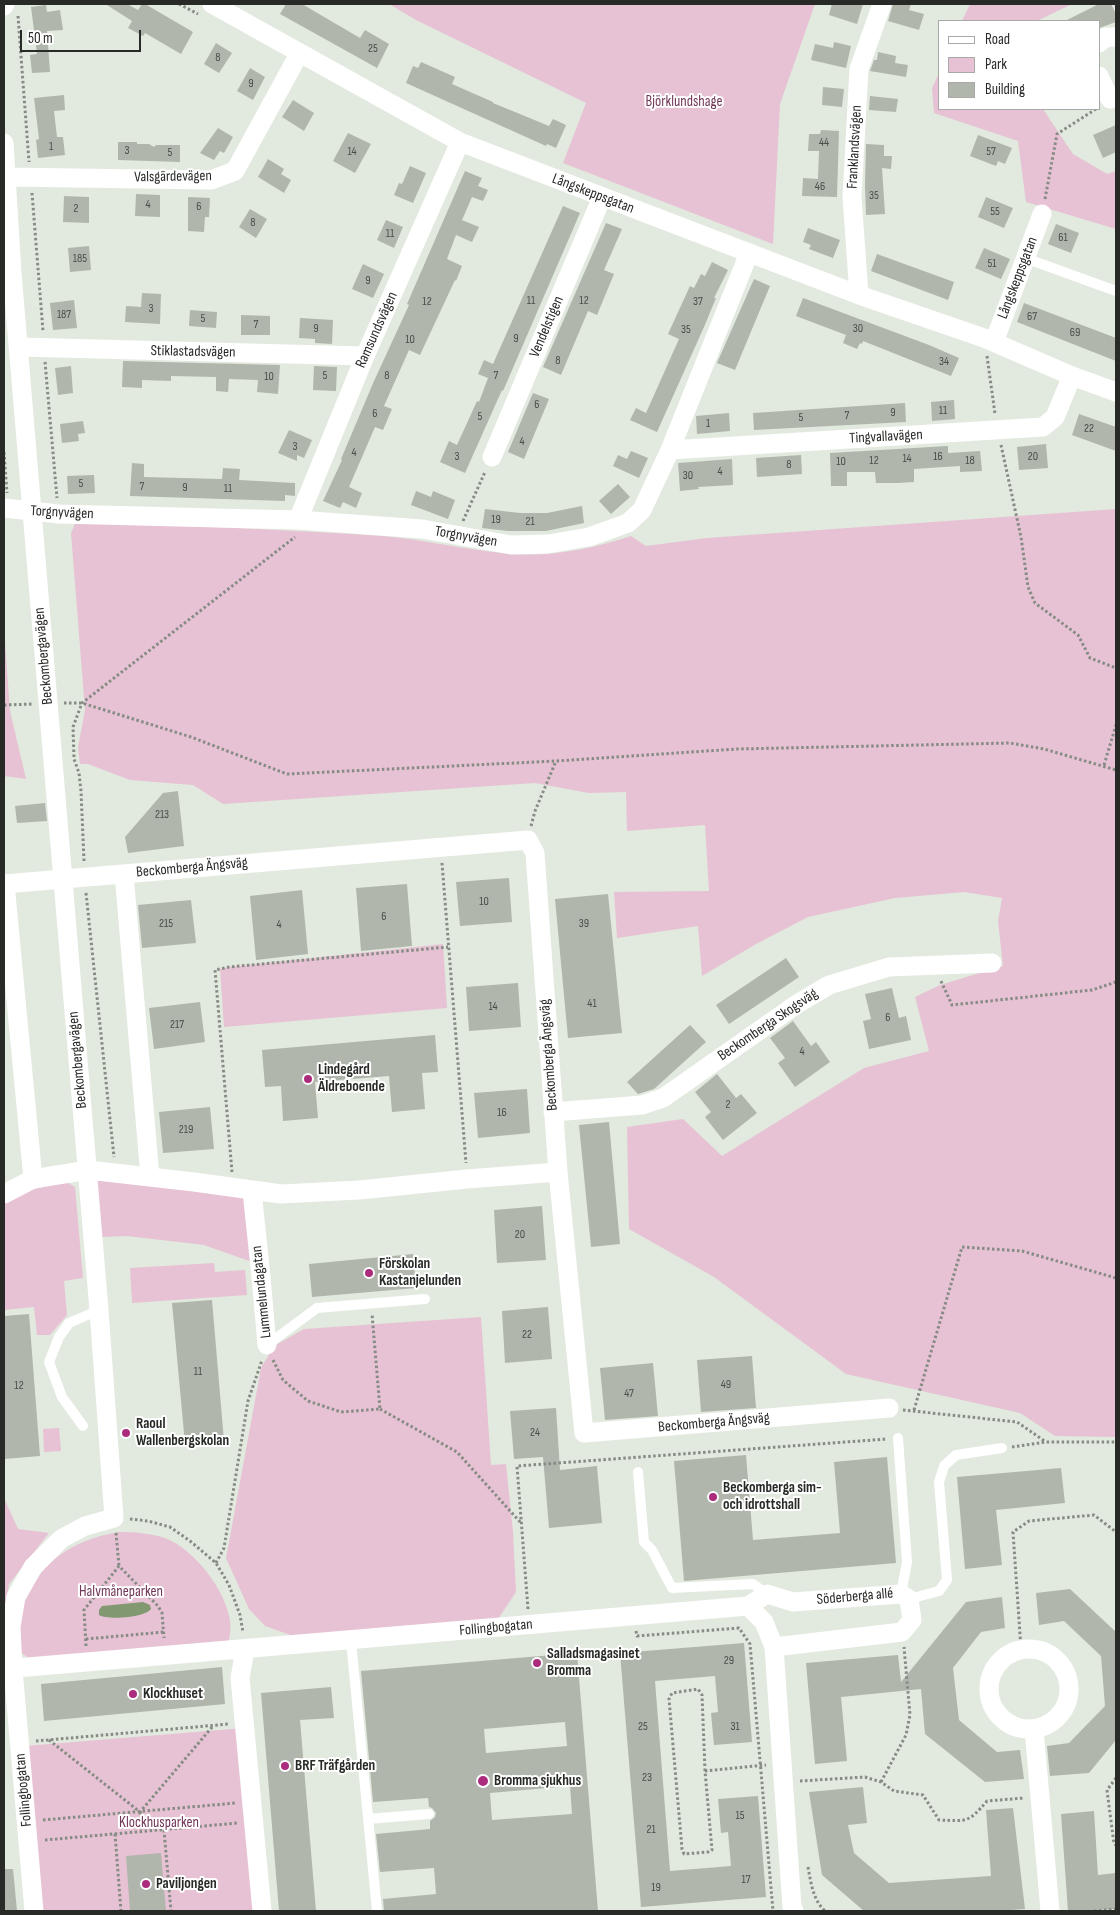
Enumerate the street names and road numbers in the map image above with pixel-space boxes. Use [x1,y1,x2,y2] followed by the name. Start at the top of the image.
[844,105,866,189] street label: Franklandsvägen
[134,167,212,187] street label: Valsgärdevägen
[549,170,637,218] street label: Långskeppsgatan
[994,234,1042,322] street label: Långskeppsgatan
[352,289,402,371] street label: Ramsundsvägen
[526,294,568,360] street label: Vendelstigen
[150,342,236,362] street label: Stiklastadsvägen
[849,426,923,448] street label: Tingvallavägen
[30,502,94,524] street label: Torgnyvägen
[433,523,499,551] street label: Torgnyvägen
[31,607,57,705] street label: Beckombergavägen
[135,854,249,882] street label: Beckomberga Ängsväg
[715,985,821,1065] street label: Beckomberga Skogsväg
[536,999,562,1111] street label: Beckomberga Ängsväg
[65,1011,91,1109] street label: Beckombergavägen
[248,1245,276,1339] street label: Lummelundagatan
[657,1409,771,1437] street label: Beckomberga Ängsväg
[816,1585,894,1609] street label: Söderberga allé
[459,1616,533,1640] street label: Follingbogatan
[12,1753,36,1827] street label: Follingbogatan

